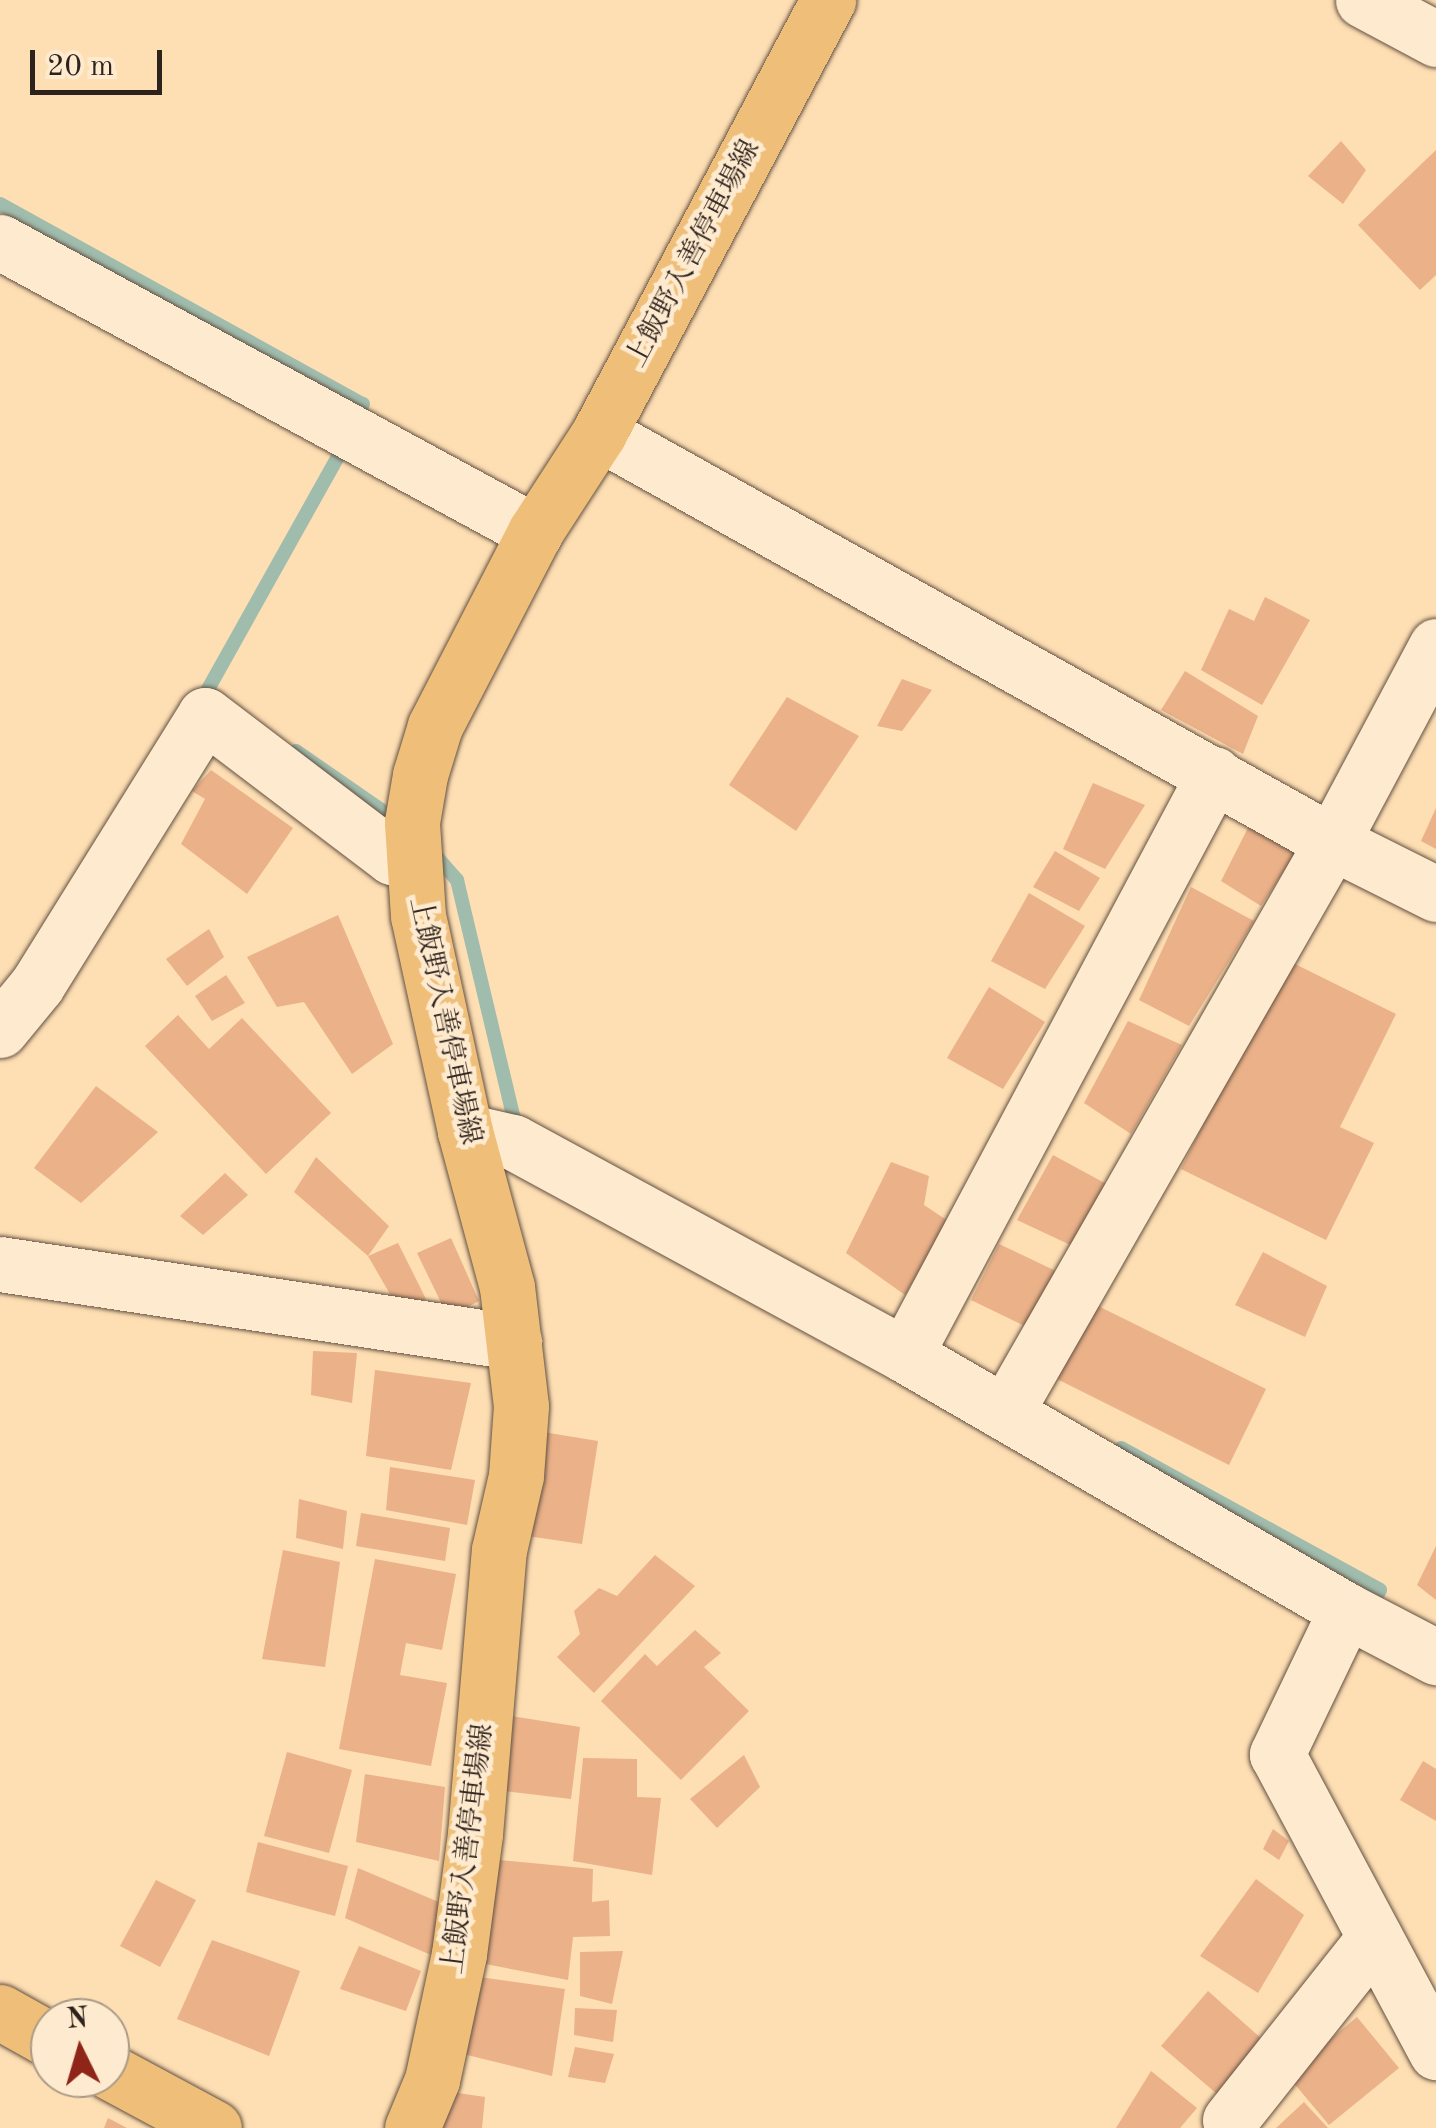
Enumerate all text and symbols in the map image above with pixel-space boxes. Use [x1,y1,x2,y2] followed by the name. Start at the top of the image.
[35,30,168,92] scale bar
[47,52,114,82] text: 20 m
[620,135,768,373] street label: 上飯野入善停車場線
[401,894,487,1148] street label: 上飯野入善停車場線
[437,1722,501,1976] street label: 上飯野入善停車場線
[30,1998,130,2098] north arrow
[66,2005,89,2035] text: N

